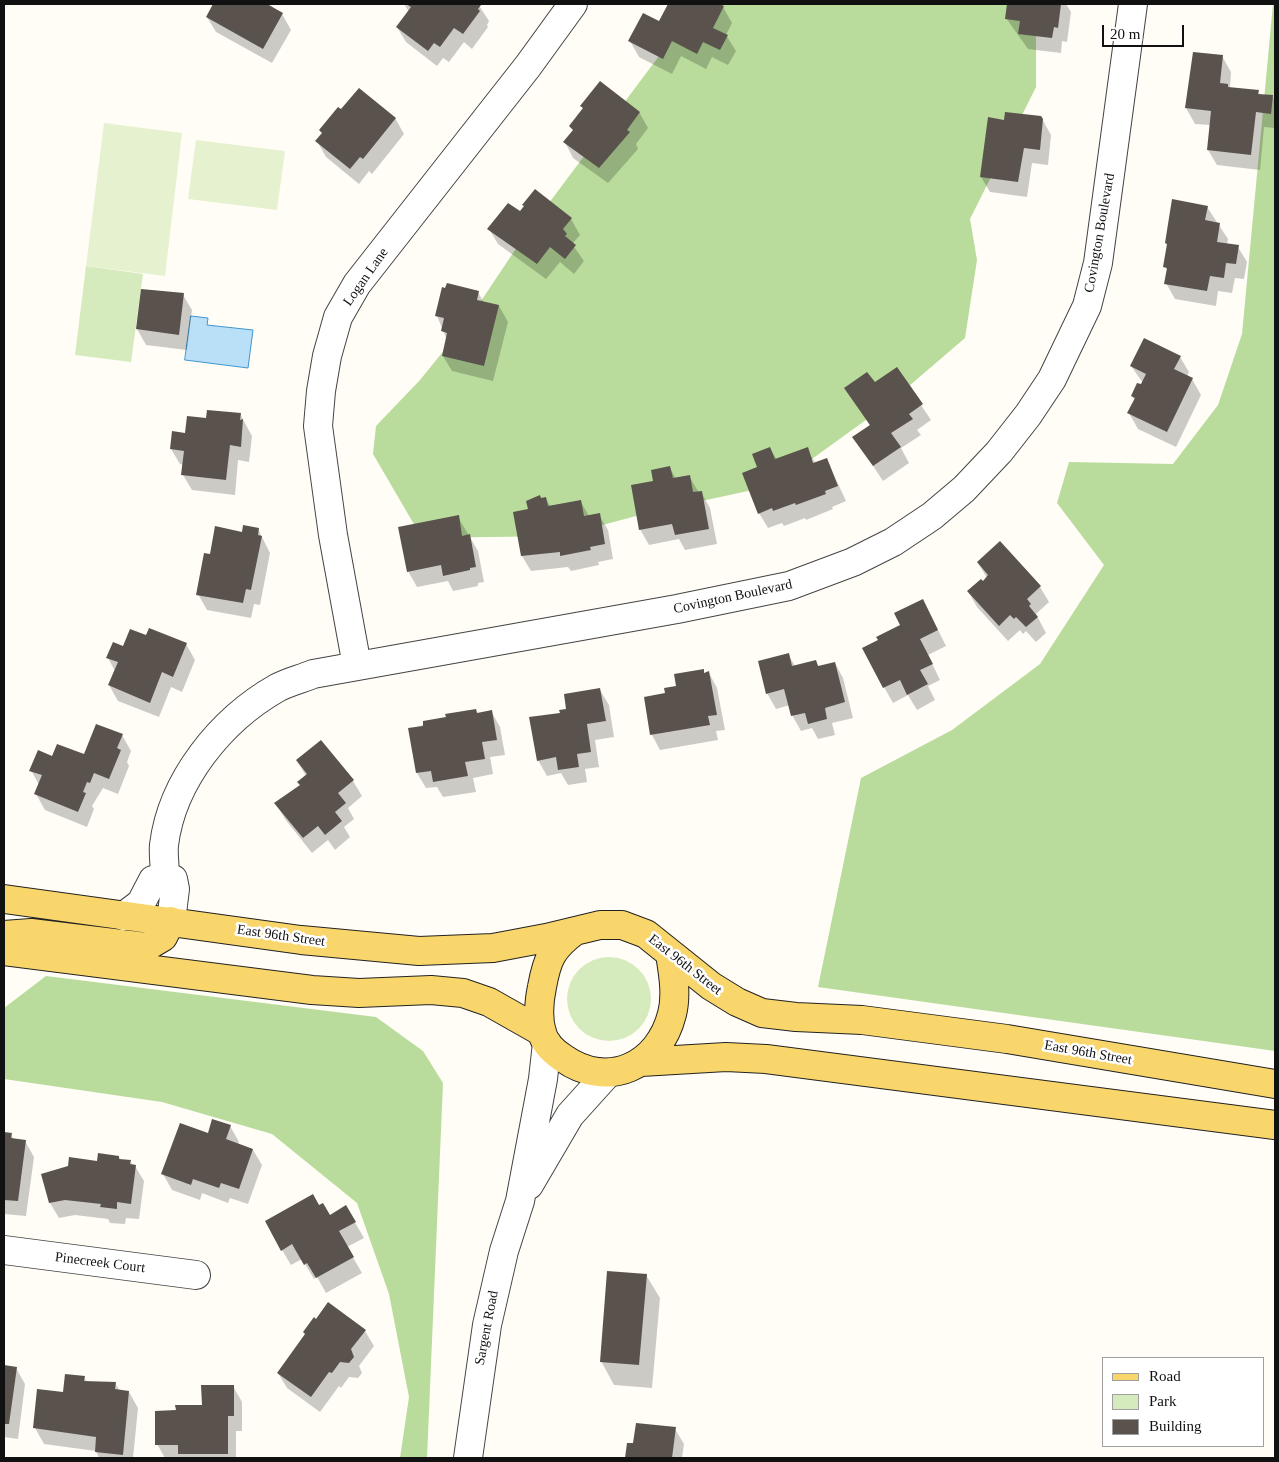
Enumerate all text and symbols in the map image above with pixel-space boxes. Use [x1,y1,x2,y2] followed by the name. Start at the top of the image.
[1104,15,1186,47] scale bar
[1110,26,1140,42] text: 20 m
[1081,172,1119,294] street label: Covington Boulevard
[340,245,392,309] street label: Logan Lane
[672,576,794,618] street label: Covington Boulevard
[236,922,326,950] street label: East 96th Street
[645,931,725,999] street label: East 96th Street
[1043,1037,1133,1069] street label: East 96th Street
[54,1249,146,1277] street label: Pinecreek Court
[472,1289,502,1367] street label: Sargent Road
[1102,1357,1264,1447] legend
[1149,1368,1181,1384] text: Road
[1149,1393,1177,1409] text: Park
[1149,1418,1202,1434] text: Building

